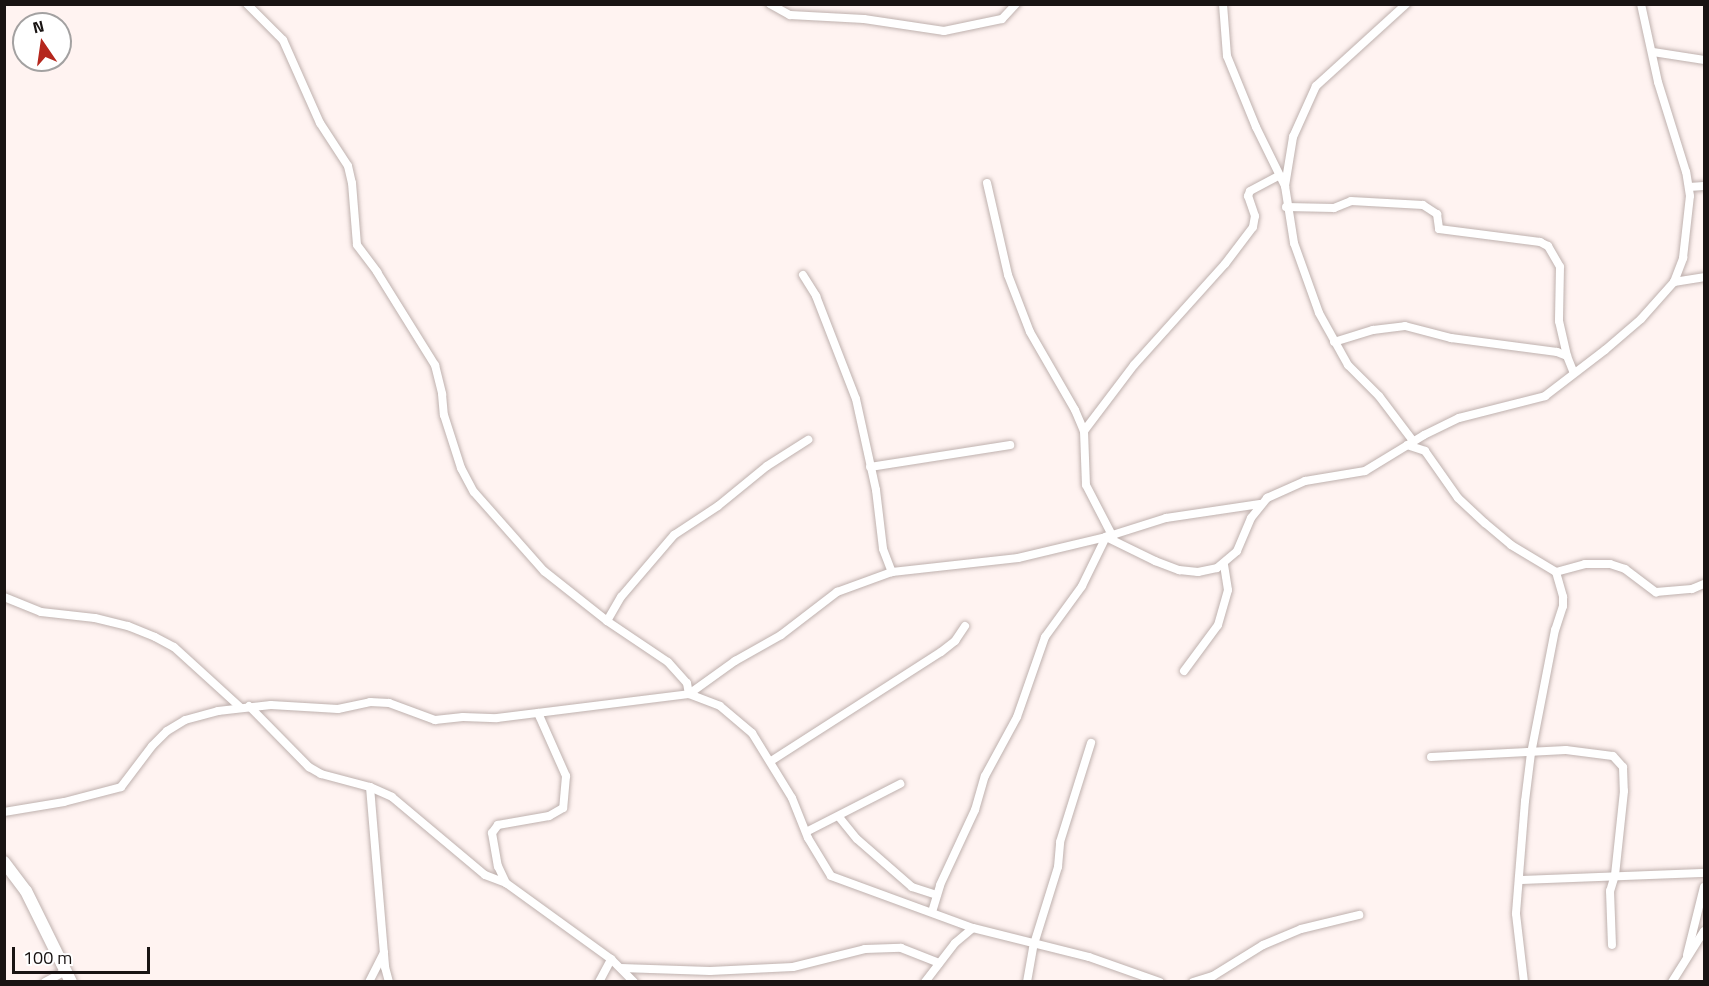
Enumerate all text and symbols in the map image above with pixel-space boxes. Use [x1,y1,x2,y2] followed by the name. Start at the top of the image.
[12,12,72,72] north arrow
[30,13,47,39] text: N
[15,935,153,973] scale bar
[23,944,72,971] text: 100 m

